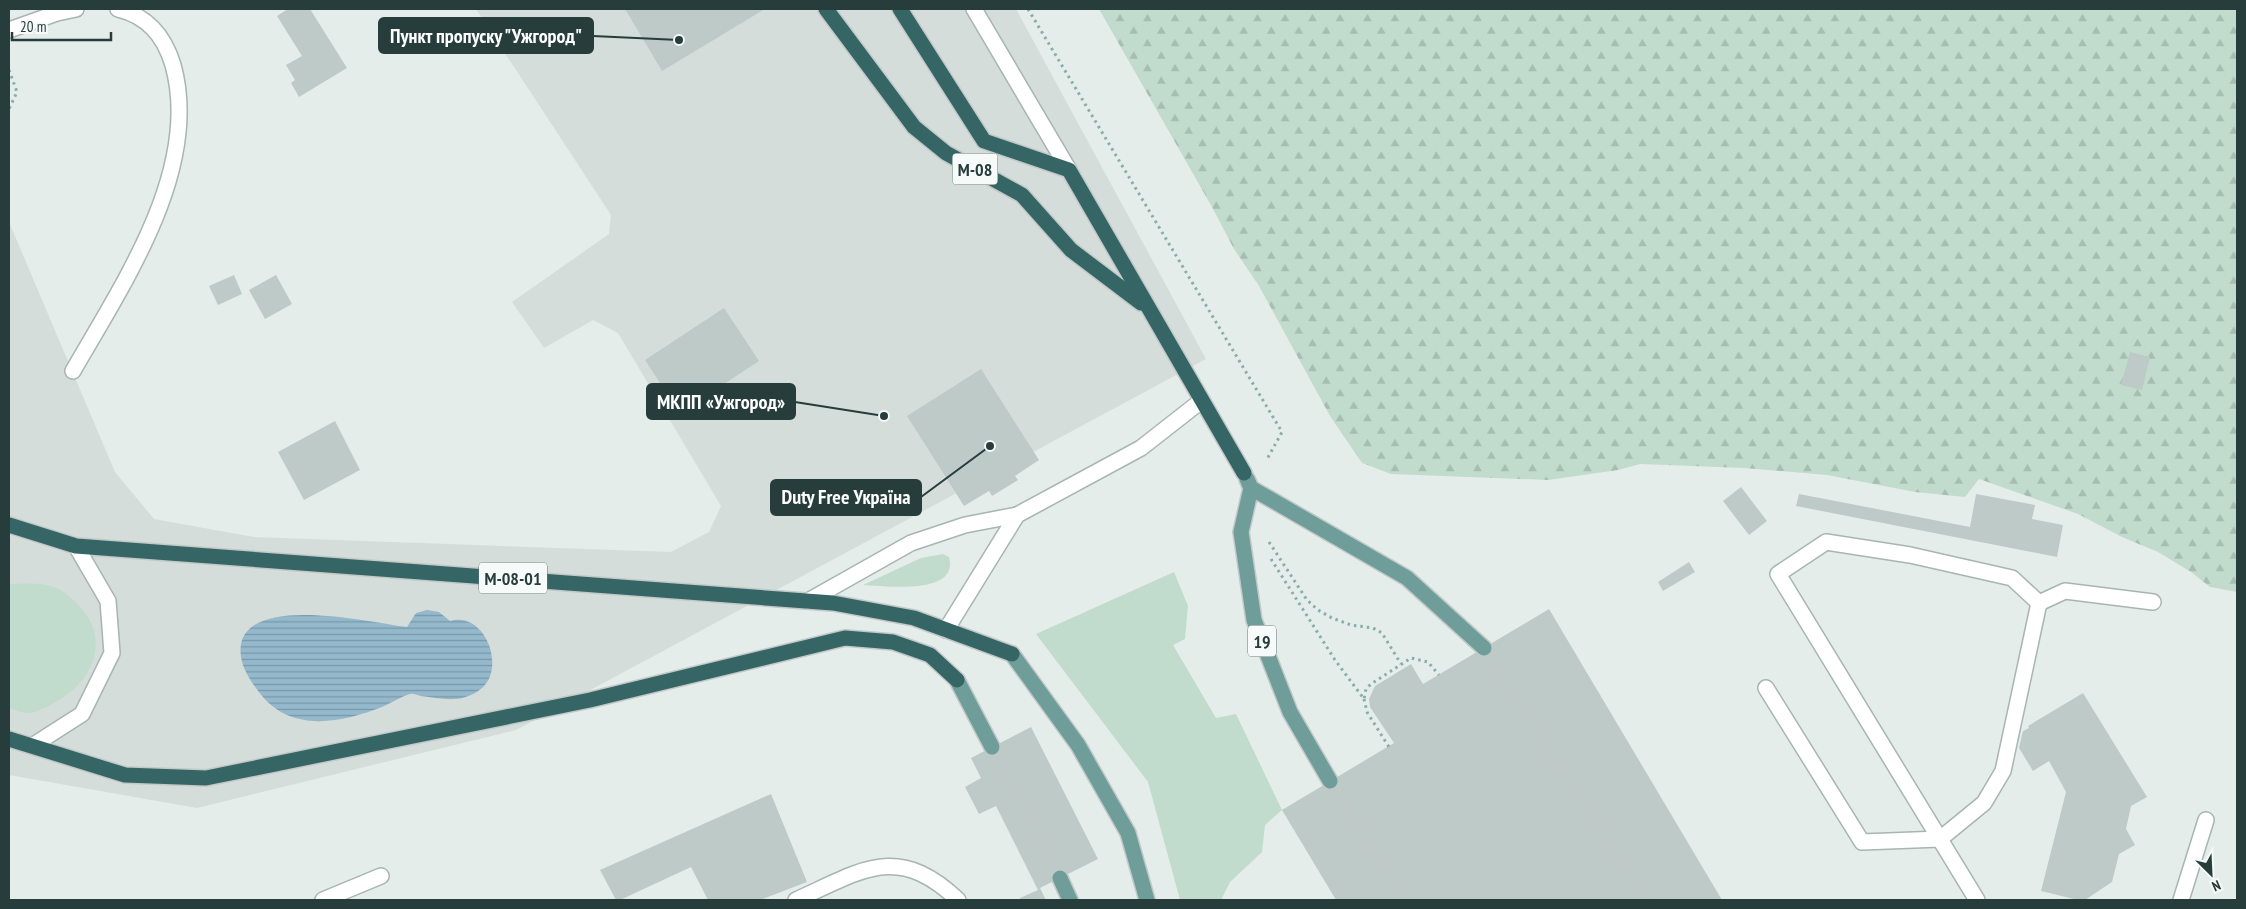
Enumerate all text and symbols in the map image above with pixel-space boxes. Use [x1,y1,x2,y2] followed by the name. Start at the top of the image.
[12,10,111,42] scale bar
[20,17,46,36] text: 20 m
[379,18,593,53] callout: Пункт пропуску "Ужгород"
[390,23,582,49] text: Пункт пропуску "Ужгород"
[952,153,998,184] road number: М-08
[647,384,795,419] callout: МКПП «Ужгород»
[657,389,785,415] text: МКПП «Ужгород»
[771,480,921,515] callout: Duty Free Україна
[782,484,910,510] text: Duty Free Україна
[479,562,547,594] road number: М-08-01
[1248,626,1276,656] road number: 19
[2186,849,2236,899] north arrow
[2209,876,2223,896] text: N

